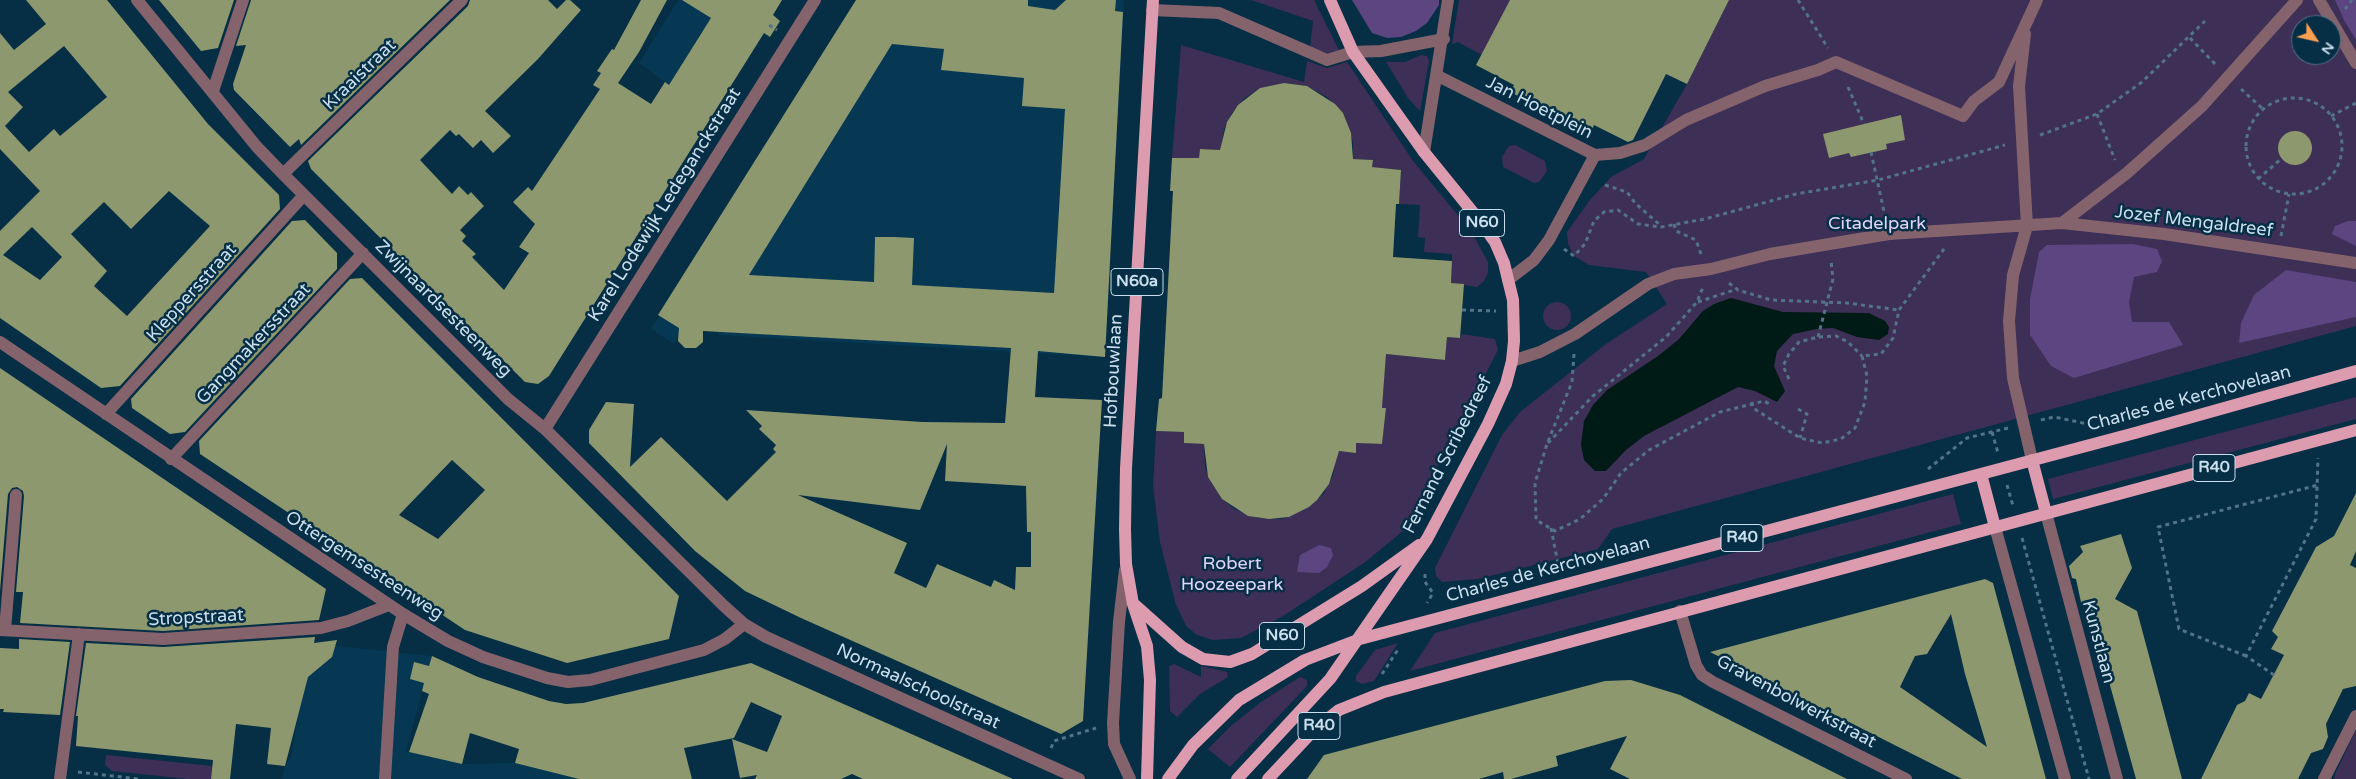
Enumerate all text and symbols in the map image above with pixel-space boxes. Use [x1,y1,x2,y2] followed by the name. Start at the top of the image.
[2291,15,2341,65] north arrow
[319,35,401,115] street label: Kraaistraat
[2318,39,2338,58] text: N
[1482,72,1596,144] street label: Jan Hoetplein
[584,84,746,326] street label: Karel Lodewijk Ledeganckstraat
[2114,202,2274,242] street label: Jozef Mengaldreef
[1460,210,1504,237] road number: N60
[1828,213,1926,235] park label: Citadelpark
[370,236,516,382] street label: Zwijnaardsesteenweg
[142,240,242,346] street label: Kleppersstraat
[1111,268,1163,296] road number: N60a
[192,279,316,409] street label: Gangmakersstraat
[1100,313,1128,429] street label: Hofbouwlaan
[2085,361,2293,437] street label: Charles de Kerchovelaan
[1399,372,1497,538] street label: Fernand Scribedreef
[2193,454,2235,482] road number: R40
[281,507,447,625] street label: Ottergemsesteenweg
[1721,524,1763,552] road number: R40
[1444,532,1652,608] street label: Charles de Kerchovelaan
[1181,553,1283,596] park label: Robert Hoozeepark
[2077,598,2119,686] street label: Kunstlaan
[148,605,244,631] street label: Stropstraat
[1260,622,1304,650] road number: N60
[833,640,1003,734] street label: Normaalschoolstraat
[1712,651,1880,753] street label: Gravenbolwerkstraat
[1298,712,1340,739] road number: R40

